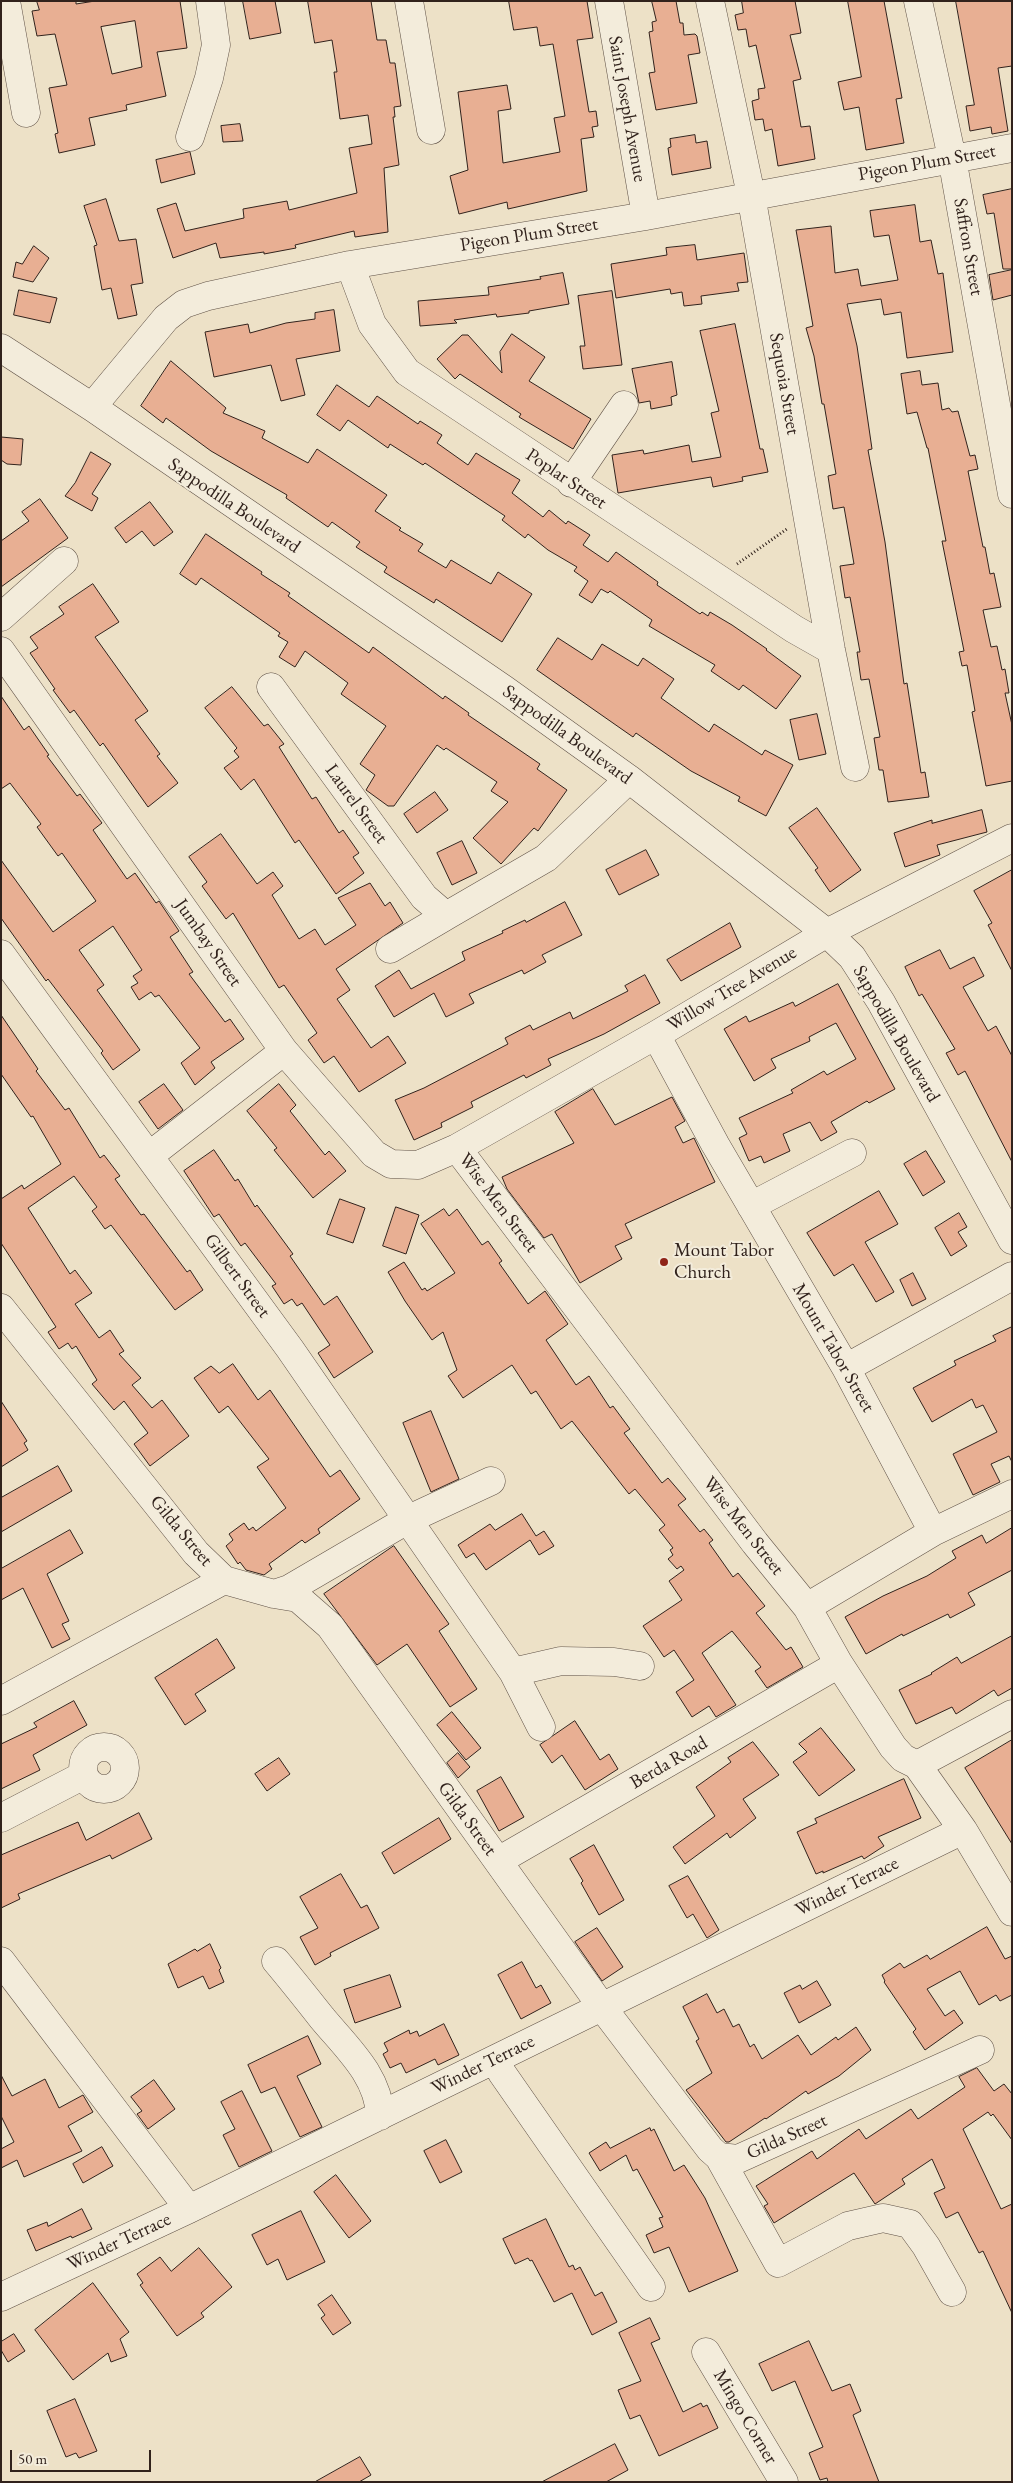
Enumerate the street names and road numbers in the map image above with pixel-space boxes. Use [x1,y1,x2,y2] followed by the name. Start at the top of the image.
[603,34,651,184] street label: Saint Joseph Avenue
[856,140,998,186] street label: Pigeon Plum Street
[948,196,988,298] street label: Saffron Street
[458,213,600,257] street label: Pigeon Plum Street
[764,331,804,437] street label: Sequoia Street
[521,444,611,514] street label: Poplar Street
[164,453,304,559] street label: Sappodilla Boulevard
[498,680,636,790] street label: Sappodilla Boulevard
[320,760,392,848] street label: Laurel Street
[169,895,247,991] street label: Jumbay Street
[663,941,801,1037] street label: Willow Tree Avenue
[848,961,944,1107] street label: Sappodilla Boulevard
[453,1149,543,1257] street label: Wise Men Street
[199,1230,275,1322] street label: Gilbert Street
[787,1279,879,1417] street label: Mount Tabor Street
[697,1472,789,1580] street label: Wise Men Street
[145,1491,217,1571] street label: Gilda Street
[626,1732,712,1794] street label: Berda Road
[433,1778,501,1860] street label: Gilda Street
[792,1852,902,1922] street label: Winder Terrace
[428,2030,538,2100] street label: Winder Terrace
[743,2109,831,2165] street label: Gilda Street
[63,2208,175,2276] street label: Winder Terrace
[708,2366,782,2468] street label: Mingo Corner

